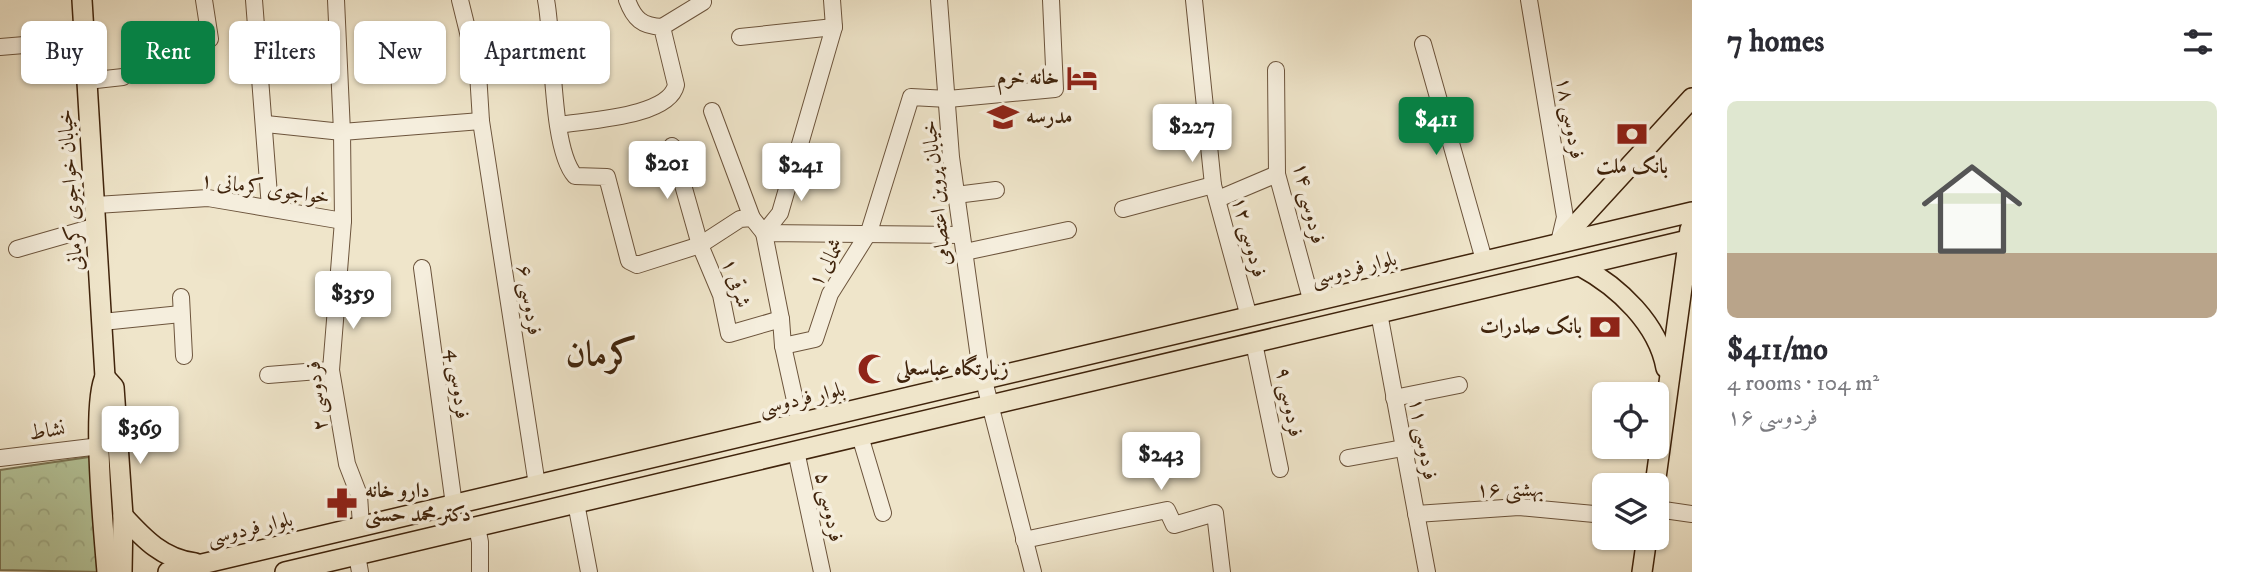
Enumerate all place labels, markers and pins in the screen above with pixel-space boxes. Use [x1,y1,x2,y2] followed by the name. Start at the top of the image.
[1065,61,1099,95] hotel icon: خانه خرم
[997,65,1059,96] place label: خانه خرم
[1395,97,1477,157] pin: $411
[986,100,1020,134] school or university icon: مدرسه
[1026,104,1072,130] place label: مدرسه
[1151,104,1233,164] pin: $227
[1615,117,1649,151] bank icon: بانک ملت
[626,142,708,201] pin: $201
[760,144,842,203] pin: $241
[1596,154,1668,180] place label: بانک ملت
[312,272,394,331] pin: $359
[1588,310,1622,344] bank icon: بانک صادرات
[1480,314,1582,340] place label: بانک صادرات
[856,352,890,386] mosque icon: زیارتگاه عباسعلی
[895,354,1009,384] place label: زیارتگاه عباسعلی
[99,406,181,466] pin: $369
[1120,433,1202,492] pin: $243
[365,478,471,529] place label: دارو خانه دکتر محمد حسنی
[325,486,359,520] pharmacy icon: دارو خانه دکتر محمد حسنی

